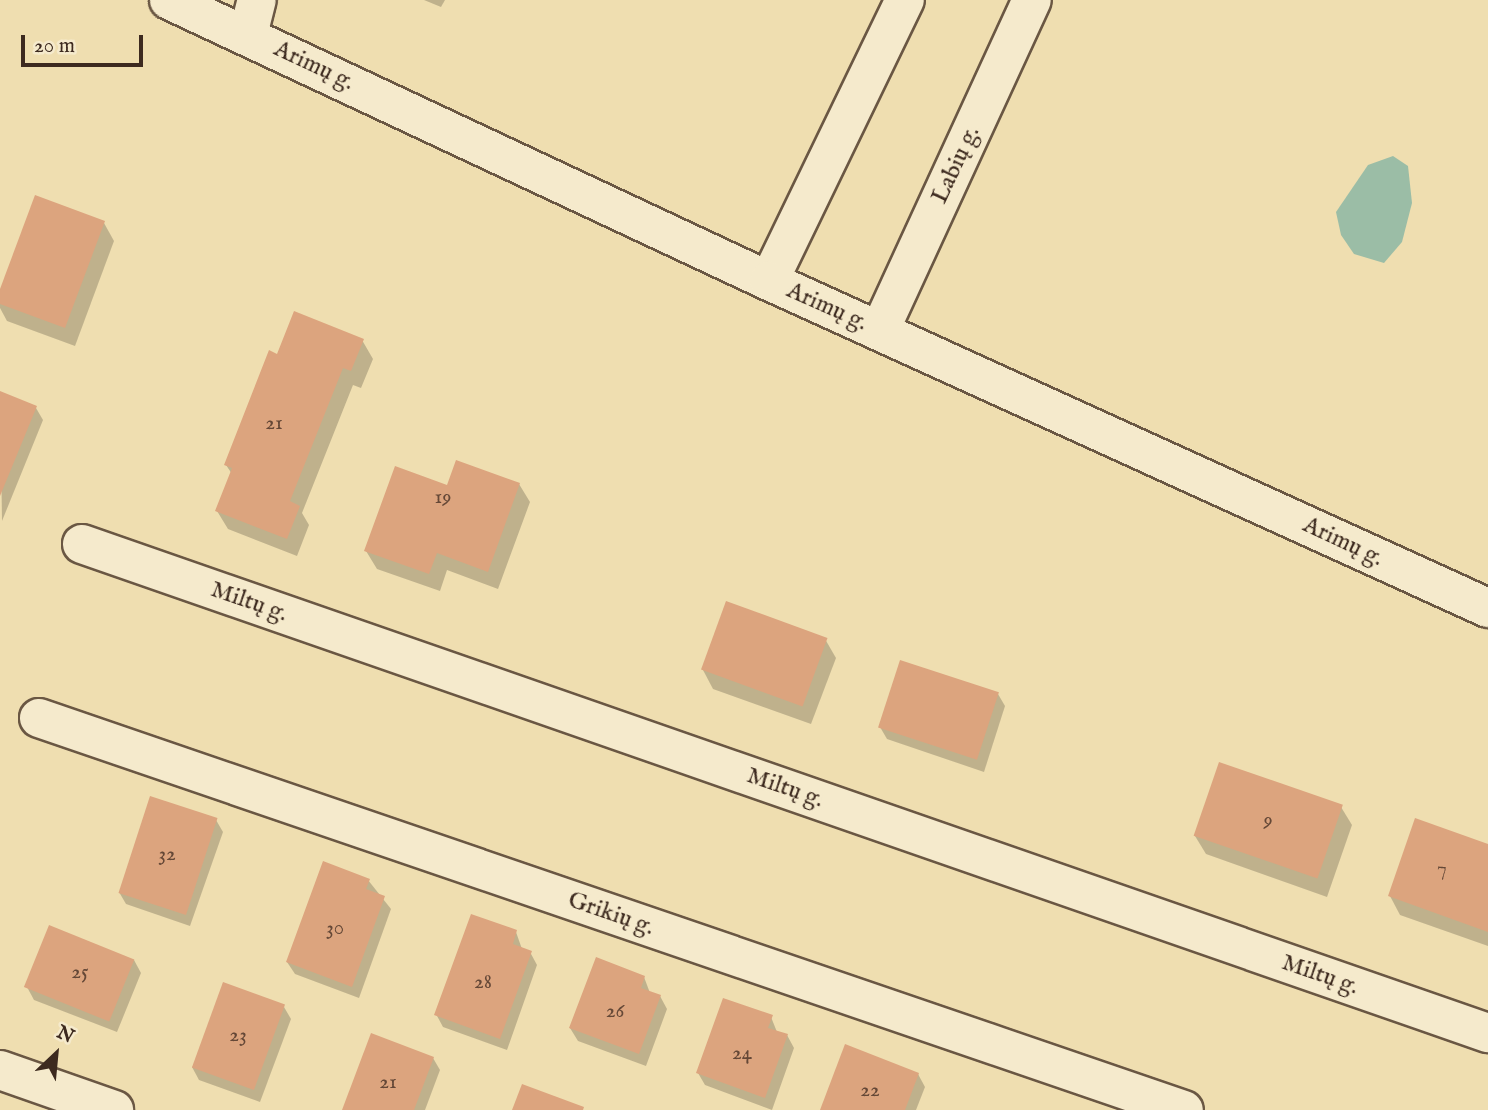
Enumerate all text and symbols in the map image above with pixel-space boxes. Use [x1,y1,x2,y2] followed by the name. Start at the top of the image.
[24,21,147,65] scale bar
[34,33,75,60] text: 20 m
[269,35,359,97] street label: Arimų g.
[926,122,986,208] street label: Labių g.
[782,276,872,338] street label: Arimų g.
[265,411,283,437] house number: 21
[435,485,451,511] house number: 19
[1298,511,1388,573] street label: Arimų g.
[207,575,291,629] street label: Miltų g.
[743,761,827,815] street label: Miltų g.
[1263,808,1273,834] house number: 9
[158,842,176,868] house number: 32
[1437,857,1447,883] house number: 7
[564,886,658,942] street label: Grikių g.
[326,916,344,942] house number: 30
[1278,948,1362,1002] street label: Miltų g.
[71,960,89,986] house number: 25
[474,970,492,996] house number: 28
[606,999,624,1025] house number: 26
[21,1019,91,1089] north arrow
[53,1021,78,1050] text: N
[229,1023,247,1049] house number: 23
[732,1041,752,1067] house number: 24
[379,1070,397,1096] house number: 21
[860,1078,880,1104] house number: 22

